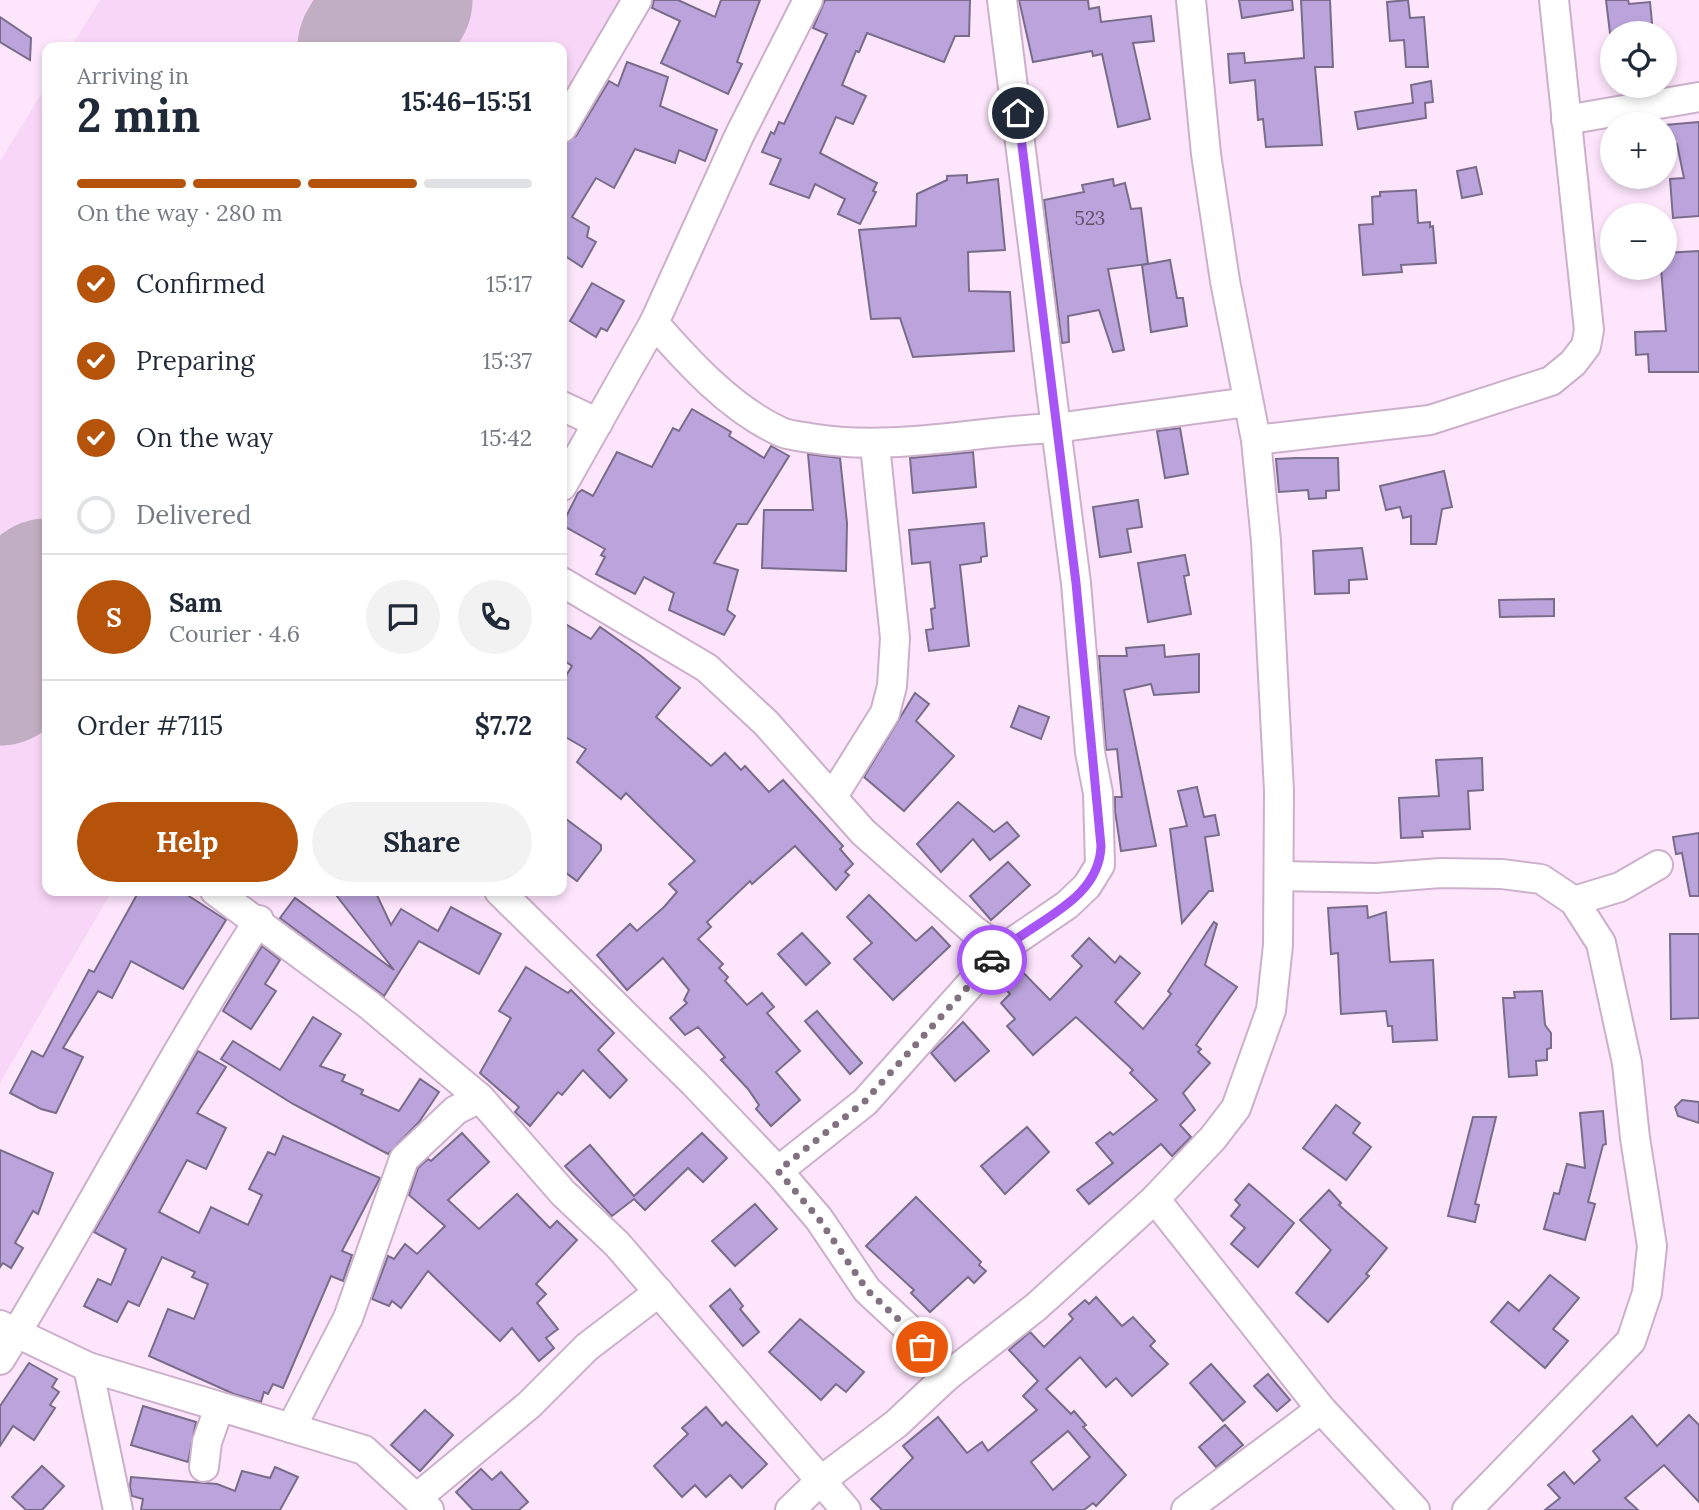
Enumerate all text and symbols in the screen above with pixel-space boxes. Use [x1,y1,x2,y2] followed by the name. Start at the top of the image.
[1600,21,1677,280] map controls
[1600,21,1677,98] button: locate
[77,61,189,90] text: Arriving in
[988,83,1048,143] pin
[401,85,532,118] text: 15:46–15:51
[77,86,200,145] text: 2 min
[999,94,1037,132] icon: home
[1600,112,1677,189] button: +
[77,198,282,227] text: On the way · 280 m
[1600,203,1677,280] button: −
[1075,206,1105,230] house number: 523
[77,265,115,303] icon: check
[136,267,265,300] text: Confirmed
[486,269,532,298] text: 15:17
[77,342,115,380] icon: check
[136,344,255,377] text: Preparing
[482,346,532,375] text: 15:37
[77,419,115,457] icon: check
[136,421,273,454] text: On the way
[481,423,532,452] text: 15:42
[136,498,252,531] text: Delivered
[366,580,440,654] button: chat
[458,580,532,654] button: phone
[169,586,222,619] text: Sam
[106,601,122,634] text: S
[169,619,300,648] text: Courier · 4.6
[77,709,223,742] text: Order #7115
[475,709,532,742] text: $7.72
[77,802,298,882] button: Help
[312,802,532,882] button: Share
[957,925,1027,995] courier
[973,941,1011,979] icon: car
[892,1317,952,1377] pin
[903,1328,941,1366] icon: bag

